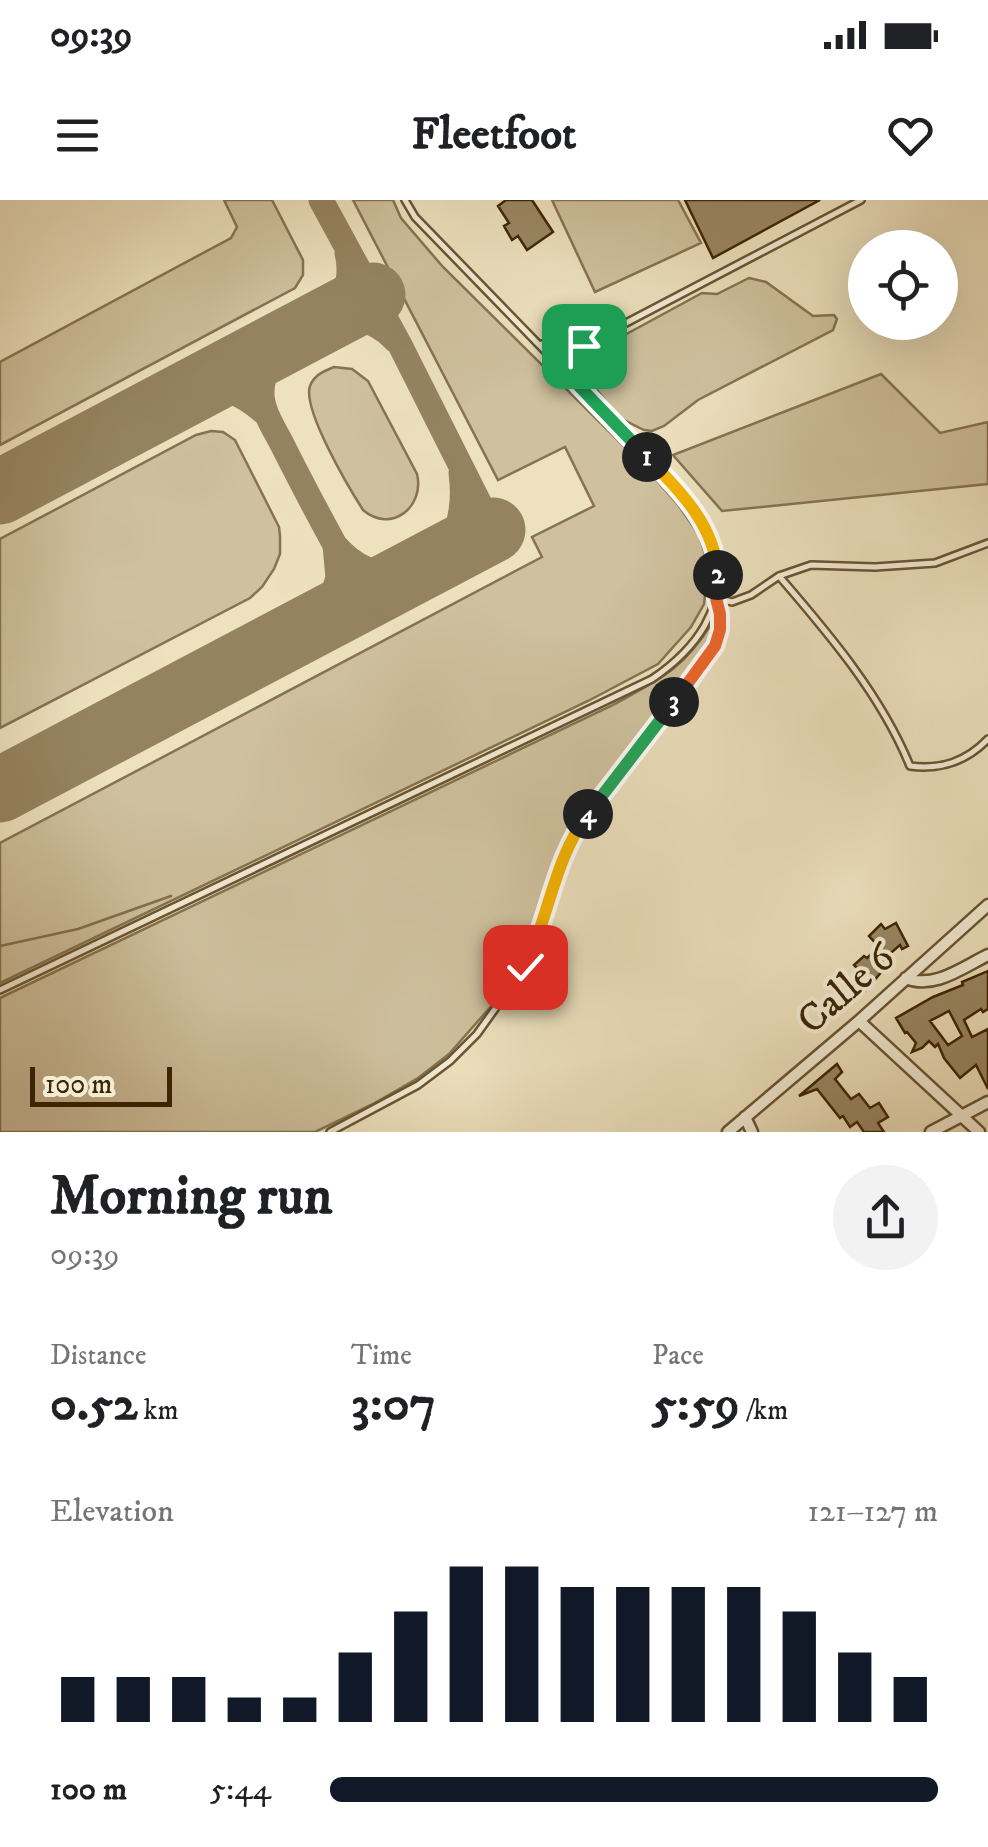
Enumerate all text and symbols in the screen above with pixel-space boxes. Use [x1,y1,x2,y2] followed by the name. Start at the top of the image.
[50,11,132,59] text: 09:39
[412,107,576,163] text: Fleetfoot
[50,108,105,163] icon: menu
[883,108,938,163] icon: heart
[848,230,958,340] map controls
[848,230,958,340] button: locate
[542,304,627,389] pin
[557,319,612,374] icon: arrive
[622,432,672,482] pin: 1
[642,439,652,474] text: 1
[693,550,743,600] pin: 2
[711,557,725,592] text: 2
[649,677,699,727] pin: 3
[669,684,679,719] text: 3
[563,789,613,839] pin: 4
[580,796,596,831] text: 4
[483,925,568,1010] pin
[788,933,907,1046] street label: Calle 6
[498,940,553,995] icon: check
[30,1062,172,1106] scale bar
[45,1067,112,1102] text: 100 m
[50,1163,332,1232] text: Morning run
[833,1165,938,1270] button: share
[50,1235,119,1275] text: 09:39
[50,1338,146,1373] text: Distance
[351,1338,412,1373] text: Time
[652,1338,704,1373] text: Pace
[50,1373,138,1436] text: 0.52
[351,1373,436,1436] text: 3:07
[652,1373,740,1436] text: 5:59
[138,1393,179,1428] text: km
[740,1393,788,1428] text: /km
[50,1492,174,1532] text: Elevation
[807,1492,938,1532] text: 121–127 m
[50,1770,127,1810] text: 100 m
[210,1770,271,1810] text: 5:44

